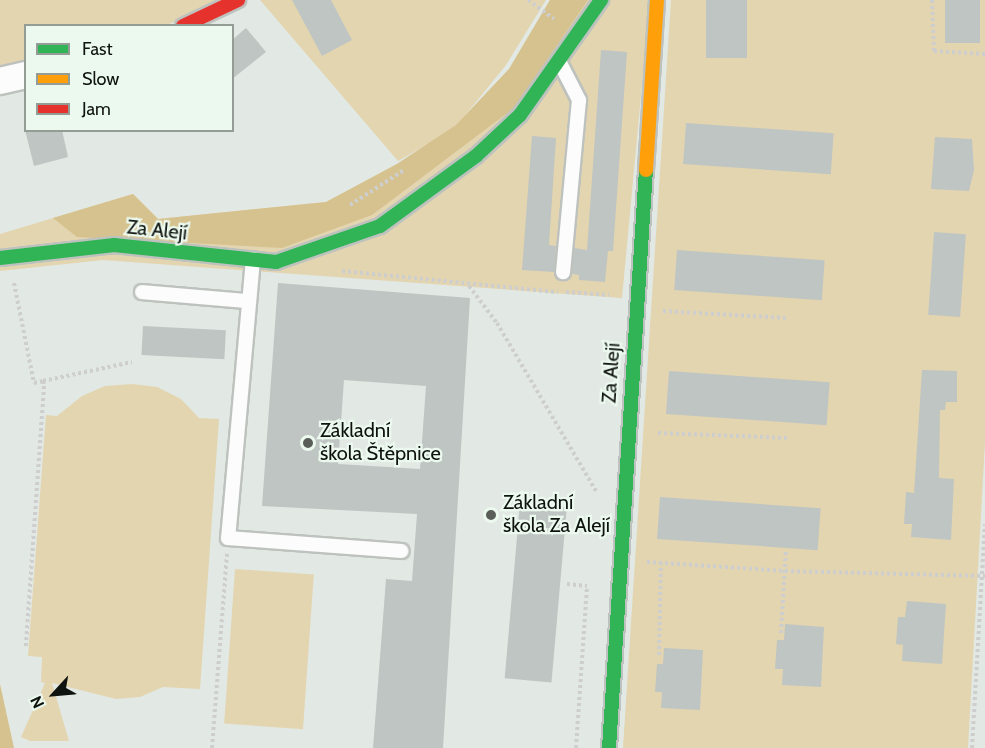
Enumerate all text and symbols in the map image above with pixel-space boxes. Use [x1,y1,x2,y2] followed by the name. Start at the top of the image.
[24,24,234,132] legend
[82,38,113,60] text: Fast
[82,68,119,90] text: Slow
[82,98,111,120] text: Jam
[126,215,188,245] street label: Za Alejí
[597,342,625,404] street label: Za Alejí
[320,419,441,466] place label: Základní škola Štěpnice
[301,436,315,450] marker: Základní škola Štěpnice
[503,491,610,538] place label: Základní škola Za Alejí
[484,508,498,522] marker: Základní škola Za Alejí
[24,664,84,724] north arrow
[26,693,48,711] text: N

